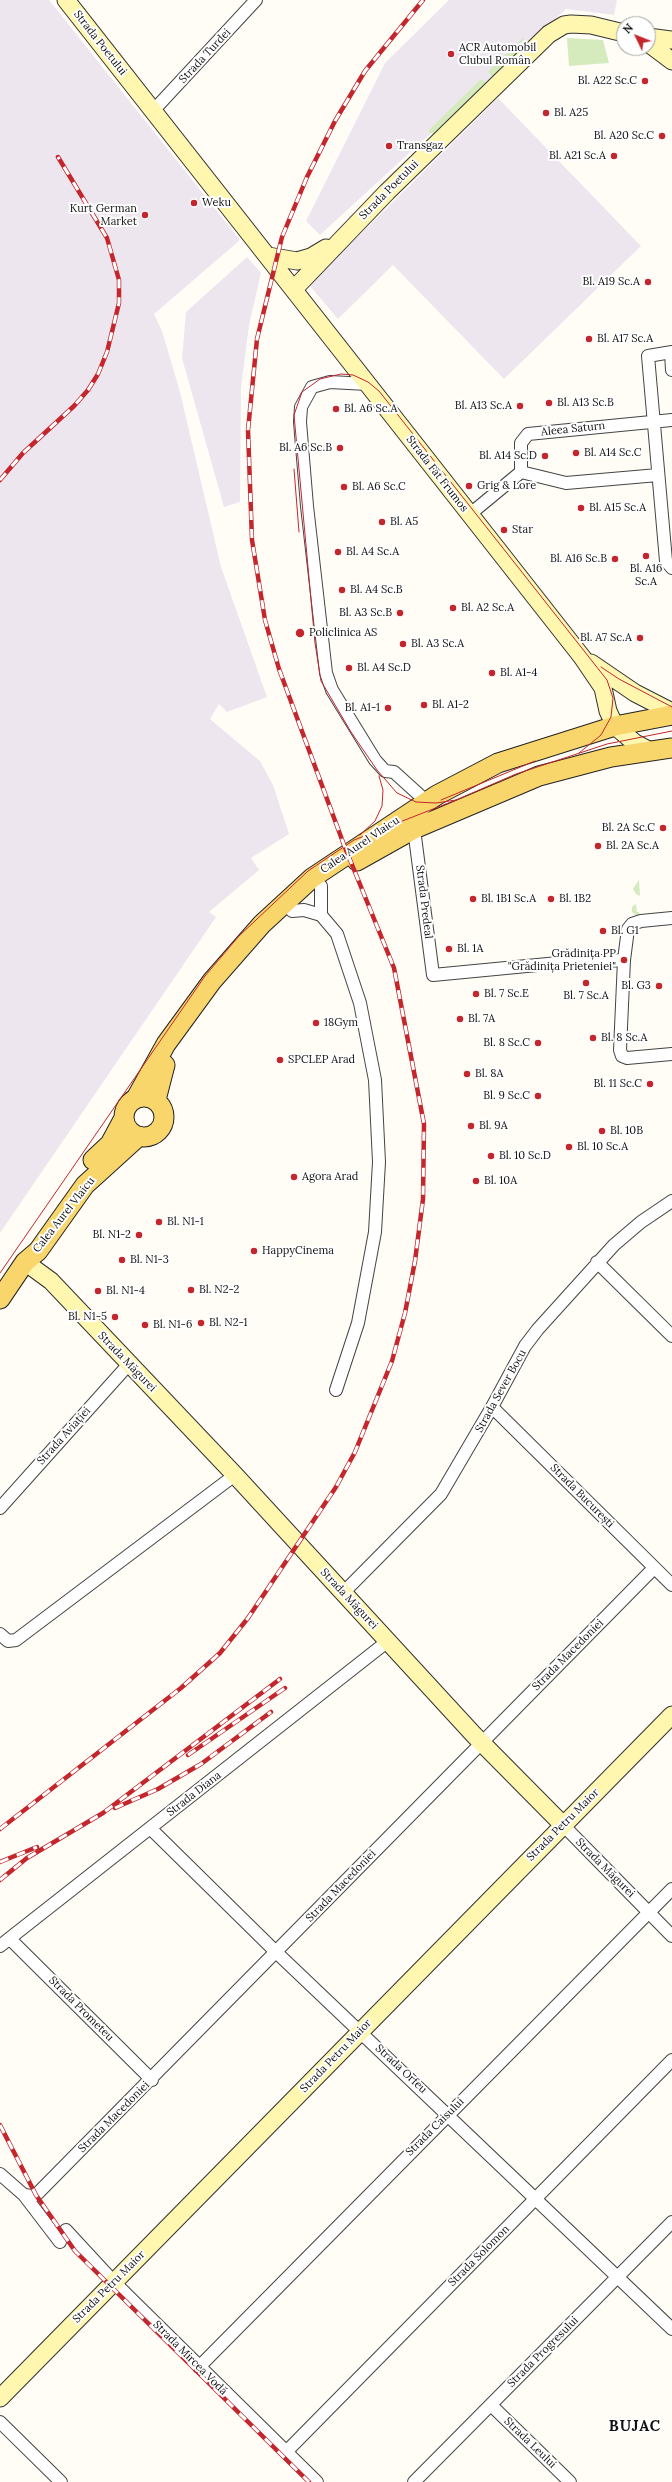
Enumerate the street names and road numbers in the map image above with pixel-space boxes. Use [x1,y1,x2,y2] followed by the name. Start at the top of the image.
[71,8,129,78] street label: Strada Poetului
[176,26,234,86] street label: Strada Turdei
[357,158,421,222] street label: Strada Poetului
[540,419,606,439] street label: Aleea Saturn
[403,433,471,515] street label: Strada Făt Frumos
[318,814,402,876] street label: Calea Aurel Vlaicu
[413,864,435,940] street label: Strada Predeal
[30,1175,98,1255] street label: Calea Aurel Vlaicu
[95,1329,159,1395] street label: Strada Măgurei
[473,1347,529,1435] street label: Strada Sever Bocu
[35,1404,93,1468] street label: Strada Aviației
[547,1461,617,1531] street label: Strada București
[318,1566,380,1632] street label: Strada Măgurei
[530,1617,606,1693] street label: Strada Macedoniei
[164,1769,224,1819] street label: Strada Diana
[524,1786,602,1864] street label: Strada Petru Maior
[573,1836,637,1900] street label: Strada Măgurei
[303,1847,379,1925] street label: Strada Macedoniei
[46,1974,116,2044] street label: Strada Prometeu
[298,2017,374,2095] street label: Strada Petru Maior
[372,2042,430,2096] street label: Strada Orfeu
[76,2079,152,2155] street label: Strada Macedoniei
[403,2095,467,2159] street label: Strada Caisului
[446,2223,512,2289] street label: Strada Solomon
[70,2248,148,2326] street label: Strada Petru Maior
[505,2314,581,2390] street label: Strada Progresului
[150,2318,230,2398] street label: Strada Mircea Vodă
[501,2415,559,2471] street label: Strada Leului

